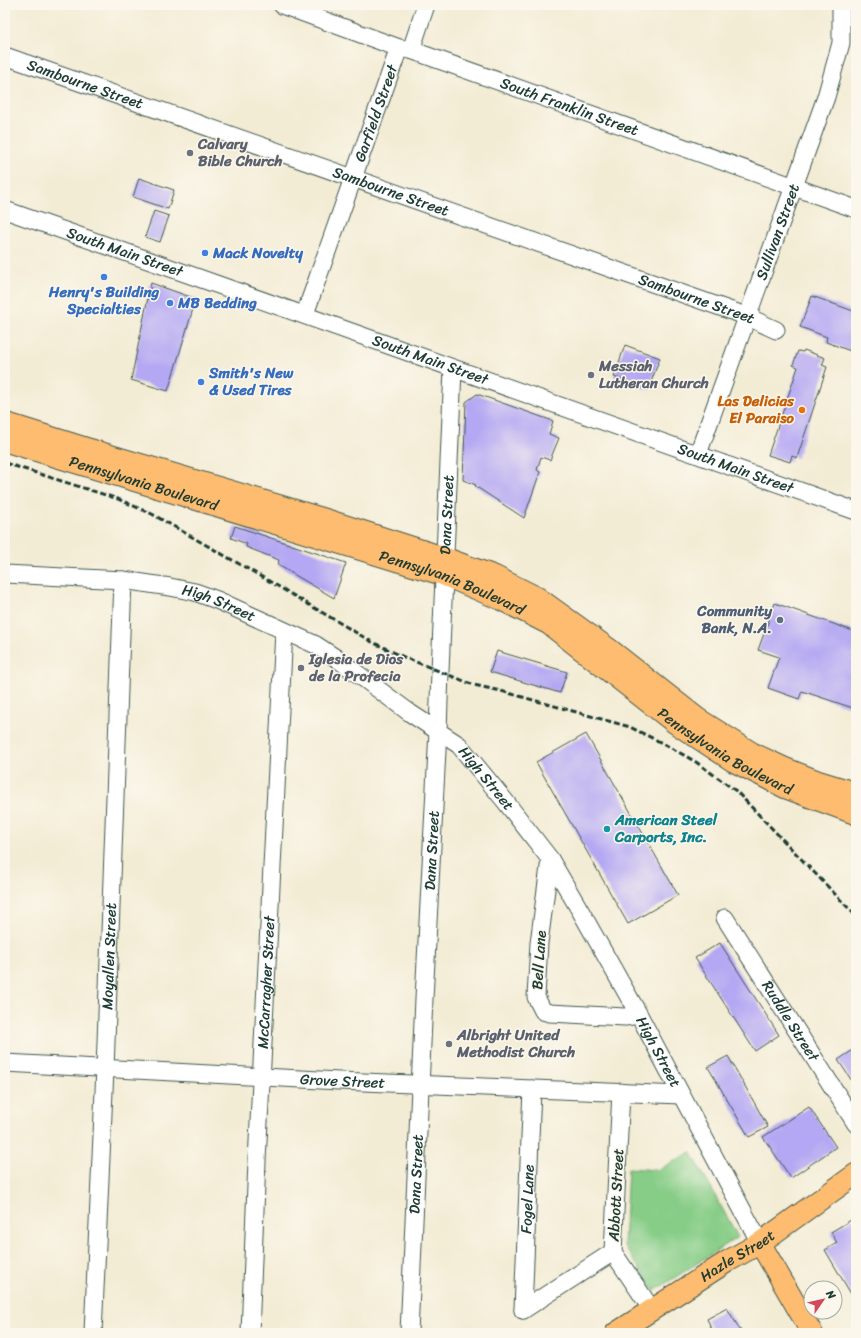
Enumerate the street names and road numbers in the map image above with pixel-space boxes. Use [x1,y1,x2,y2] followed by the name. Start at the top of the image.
[23,52,147,117] street label: Sambourne Street
[347,60,405,165] street label: Garfield Street
[497,70,643,143] street label: South Franklin Street
[329,159,453,224] street label: Sambourne Street
[748,180,807,284] street label: Sullivan Street
[63,220,188,285] street label: South Main Street
[635,266,760,332] street label: Sambourne Street
[369,327,493,393] street label: South Main Street
[674,436,798,501] street label: South Main Street
[66,448,222,519] street label: Pennsylvania Boulevard
[432,474,461,555] street label: Dana Street
[376,543,530,623] street label: Pennsylvania Boulevard
[180,577,260,629] street label: High Street
[652,701,797,803] street label: Pennsylvania Boulevard
[452,740,521,817] street label: High Street
[417,810,447,891] street label: Dana Street
[94,902,124,1010] street label: Moyallen Street
[250,914,283,1049] street label: McCarragher Street
[524,929,554,991] street label: Bell Lane
[755,975,827,1068] street label: Ruddle Street
[629,1011,688,1093] street label: High Street
[299,1066,386,1096] street label: Grove Street
[401,1133,431,1215] street label: Dana Street
[601,1147,631,1243] street label: Abbott Street
[513,1163,542,1234] street label: Fogel Lane
[695,1223,781,1289] street label: Hazle Street

